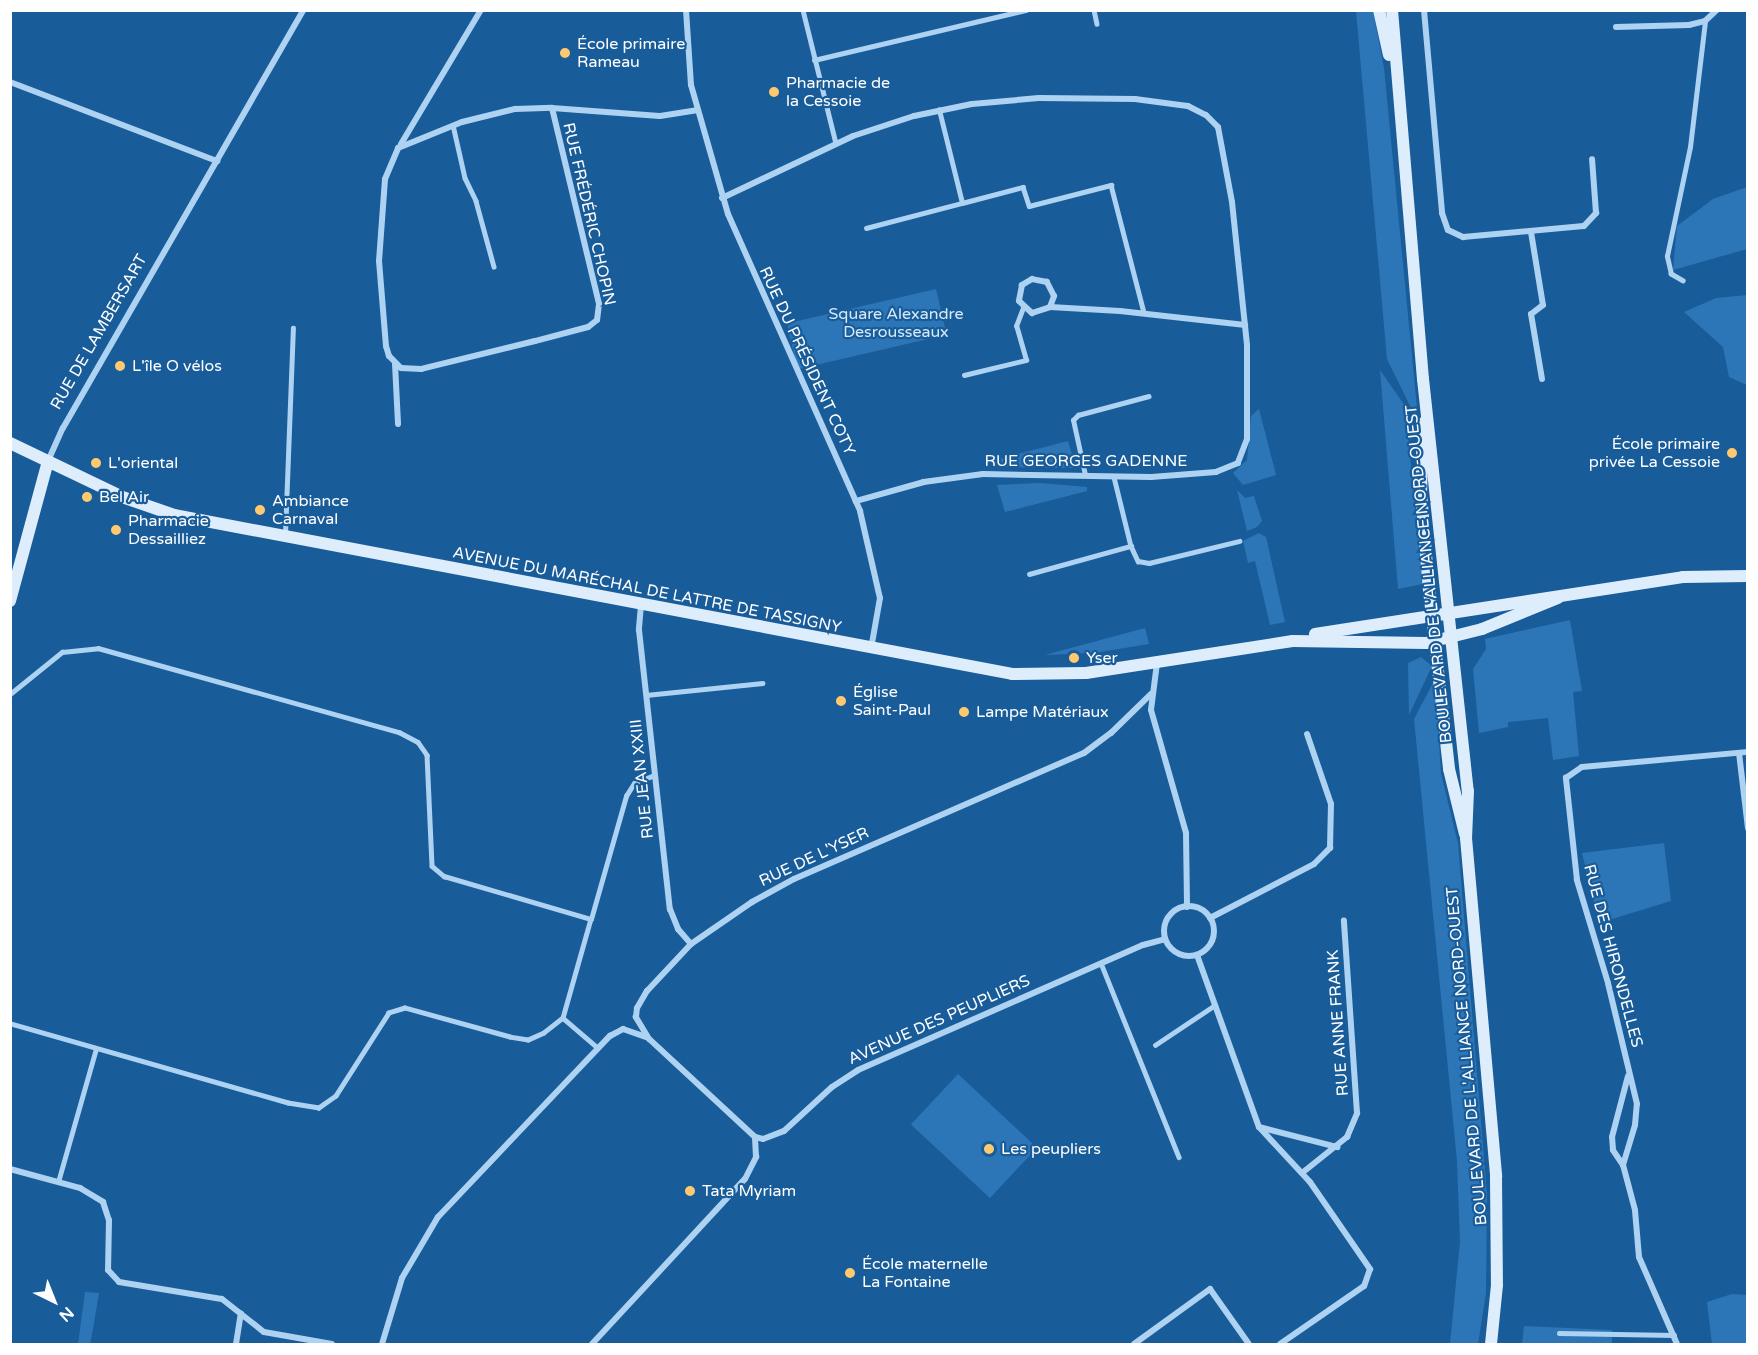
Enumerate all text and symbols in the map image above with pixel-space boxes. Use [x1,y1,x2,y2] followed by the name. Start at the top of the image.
[577,34,685,72] place label: École primaire Rameau
[558,46,572,60] marker: École primaire Rameau
[786,73,890,111] place label: Pharmacie de la Cessoie
[767,85,781,99] marker: Pharmacie de la Cessoie
[559,121,619,307] street label: RUE FRÉDÉRIC CHOPIN
[47,251,151,413] street label: RUE DE LAMBERSART
[755,264,859,458] street label: RUE DU PRÉSIDENT COTY
[828,304,964,342] park label: Square Alexandre Desrousseaux
[132,356,222,376] place label: L'île O vélos
[113,359,127,373] marker: L'île O vélos
[1402,404,1456,744] street label: BOULEVARD DE L'ALLIANCE NORD-OUEST
[1589,434,1720,472] place label: École primaire privée La Cessoie
[1725,446,1739,460] marker: École primaire privée La Cessoie
[985,451,1187,471] street label: RUE GEORGES GADENNE
[108,453,178,473] place label: L'oriental
[89,456,103,470] marker: L'oriental
[99,487,149,507] place label: Bel Air
[80,490,94,504] marker: Bel Air
[272,491,349,529] place label: Ambiance Carnaval
[253,503,267,517] marker: Ambiance Carnaval
[128,511,209,549] place label: Pharmacie Dessailliez
[109,523,123,537] marker: Pharmacie Dessailliez
[451,543,843,637] street label: AVENUE DU MARÉCHAL DE LATTRE DE TASSIGNY
[1086,648,1118,668] place label: Yser
[1067,651,1081,665] marker: Yser
[853,682,931,720] place label: Église Saint-Paul
[834,694,848,708] marker: Église Saint-Paul
[976,702,1109,722] place label: Lampe Matériaux
[957,705,971,719] marker: Lampe Matériaux
[626,718,658,840] street label: RUE JEAN XXIII
[756,823,872,891] street label: RUE DE L'YSER
[1579,862,1647,1050] street label: RUE DES HIRONDELLES
[1443,886,1491,1226] street label: BOULEVARD DE L'ALLIANCE NORD-OUEST
[1323,949,1353,1097] street label: RUE ANNE FRANK
[845,971,1033,1069] street label: AVENUE DES PEUPLIERS
[1001,1139,1101,1159] place label: Les peupliers
[982,1142,996,1156] marker: Les peupliers
[702,1181,796,1201] place label: Tata Myriam
[683,1184,697,1198] marker: Tata Myriam
[862,1254,988,1292] place label: École maternelle La Fontaine
[843,1266,857,1280] marker: École maternelle La Fontaine
[24,1271,84,1331] north arrow
[55,1302,78,1326] text: N

